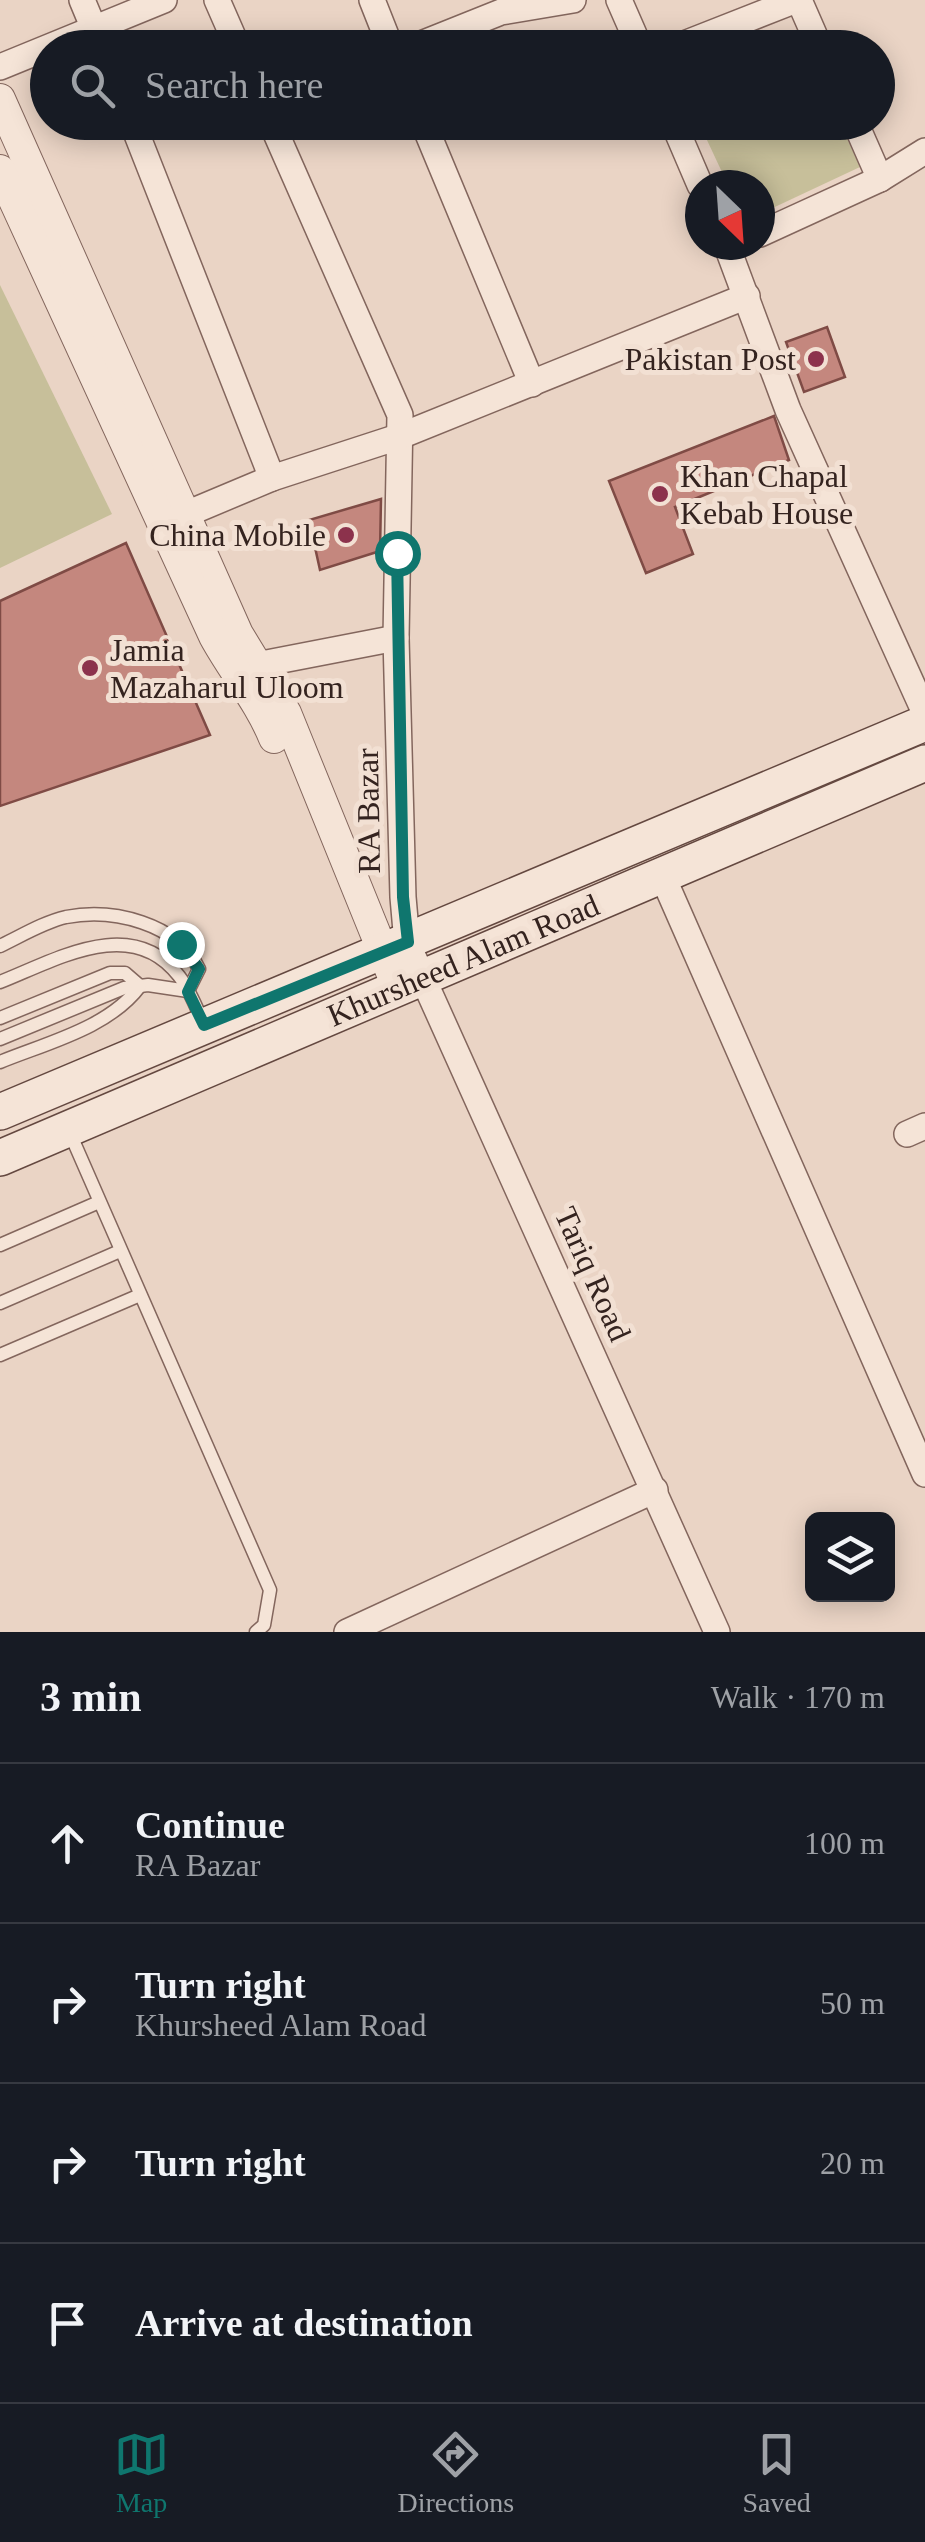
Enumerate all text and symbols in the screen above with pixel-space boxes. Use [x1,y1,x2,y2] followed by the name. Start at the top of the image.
[30,30,895,140] search box
[65,58,120,113] icon: search
[145,64,323,106] text: Search here
[685,170,775,260] north arrow
[624,341,796,377] place label: Pakistan Post
[805,348,827,370] marker: Pakistan Post
[680,458,853,531] place label: Khan Chapal Kebab House
[649,483,671,505] marker: Khan Chapal Kebab House
[149,517,326,553] place label: China Mobile
[335,524,357,546] marker: China Mobile
[375,531,421,577] route start
[110,632,344,705] place label: Jamia Mazaharul Uloom
[79,657,101,679] marker: Jamia Mazaharul Uloom
[349,748,387,874] street label: RA Bazar
[322,886,604,1034] street label: Khursheed Alam Road
[159,922,205,968] route end
[548,1202,638,1346] street label: Tariq Road
[805,1512,895,1602] map controls
[805,1512,895,1602] button: layers
[40,1674,142,1720] text: 3 min
[711,1679,885,1715] text: Walk · 170 m
[135,1804,285,1846] text: Continue
[40,1816,95,1871] icon: ahead
[804,1825,885,1861] text: 100 m
[135,1847,260,1883] text: RA Bazar
[135,1964,306,2006] text: Turn right
[40,1976,95,2031] icon: right
[820,1985,885,2021] text: 50 m
[135,2007,427,2043] text: Khursheed Alam Road
[40,2136,95,2191] icon: right
[135,2142,306,2184] text: Turn right
[820,2145,885,2181] text: 20 m
[40,2296,95,2351] icon: arrive
[135,2302,473,2344] text: Arrive at destination
[114,2427,169,2519] tab: Map
[397,2427,514,2519] tab: Directions
[742,2427,811,2519] tab: Saved

